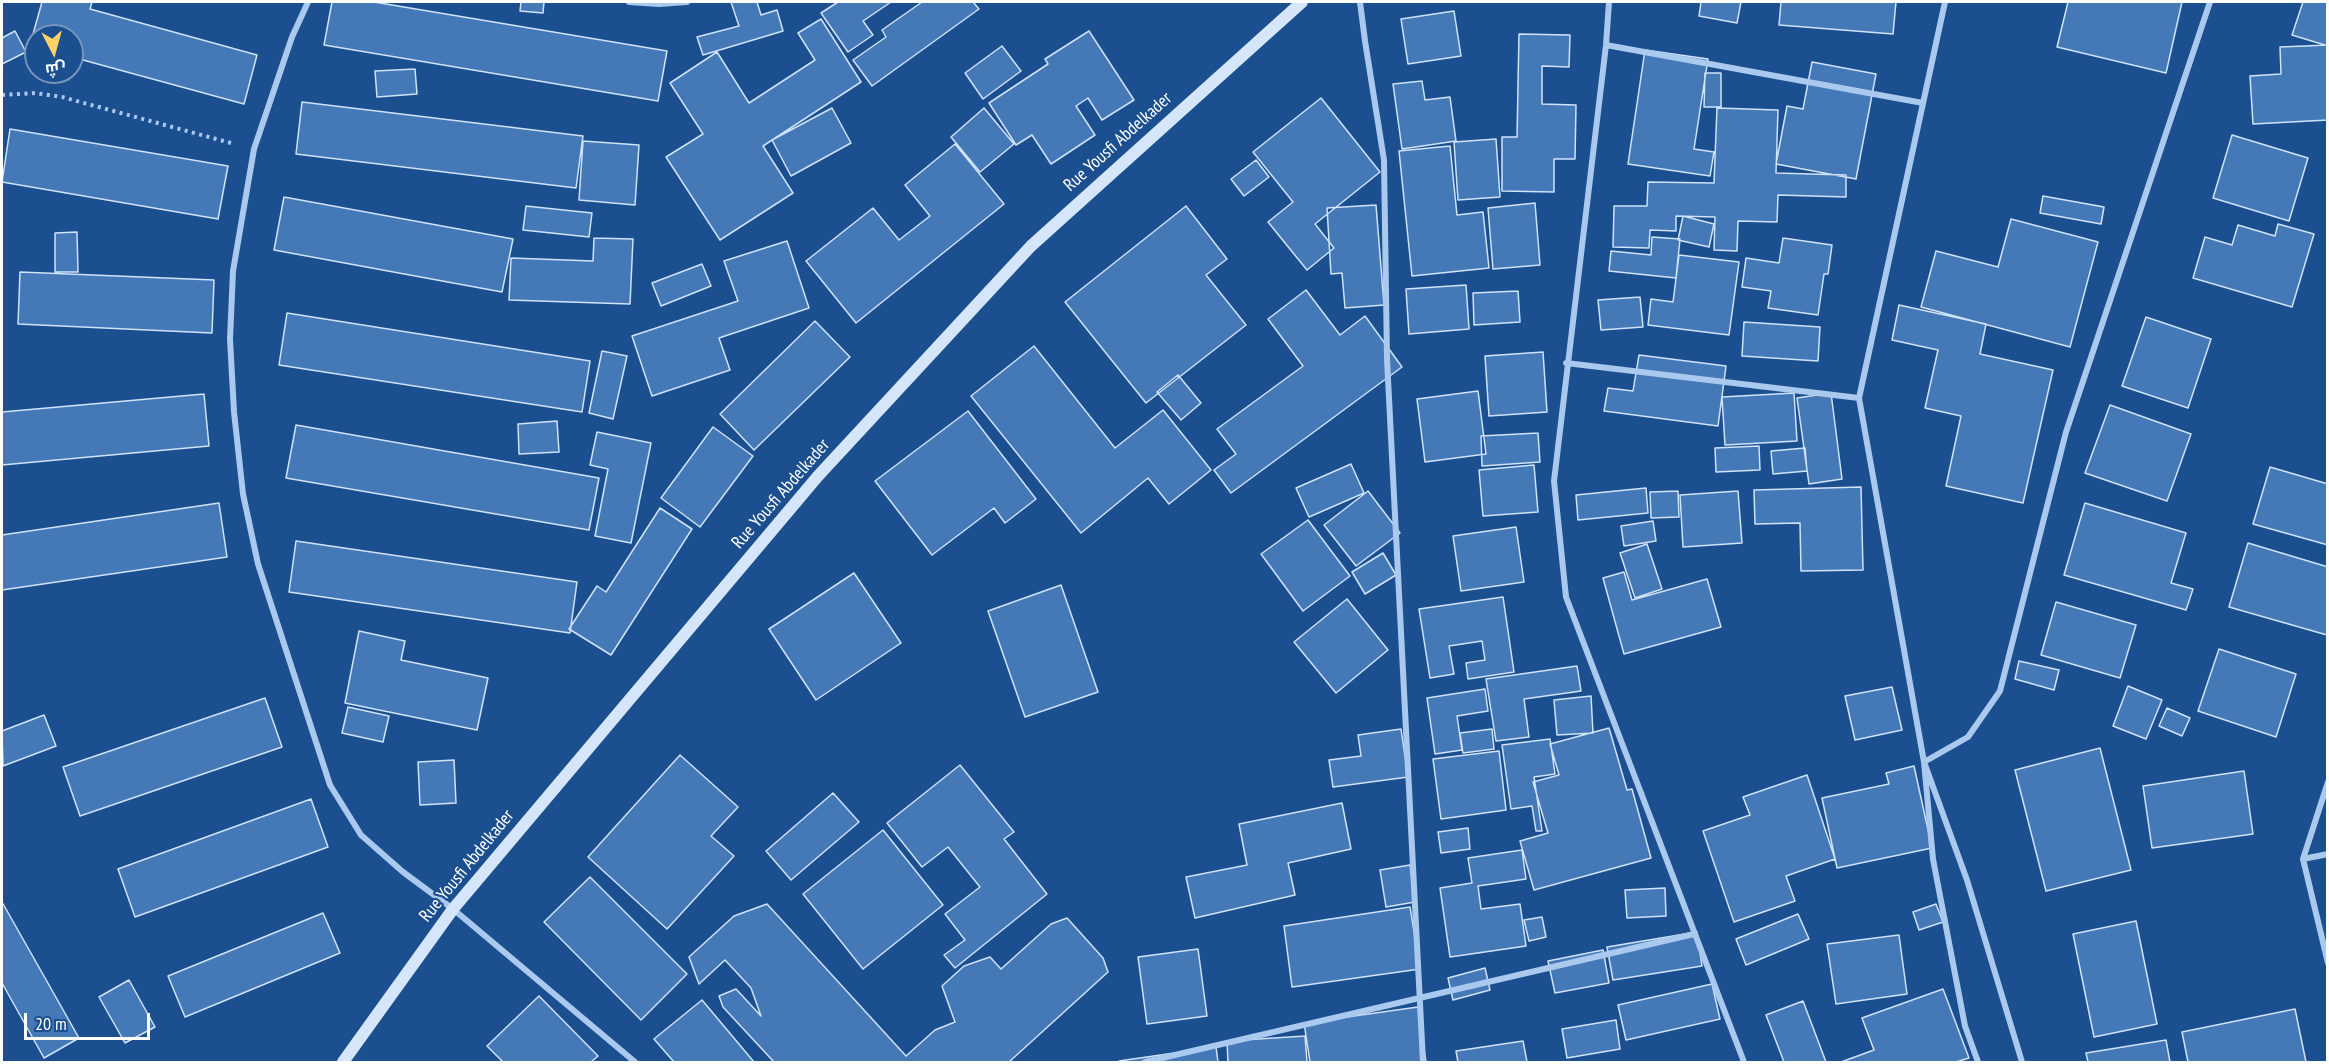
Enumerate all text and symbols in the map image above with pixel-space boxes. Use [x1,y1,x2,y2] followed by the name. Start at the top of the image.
[24,24,84,84] north arrow
[44,59,67,81] text: ش
[1059,88,1177,196] street label: Rue Yousfi Abdelkader
[728,435,834,553] street label: Rue Yousfi Abdelkader
[415,806,519,926] street label: Rue Yousfi Abdelkader
[27,1001,153,1039] scale bar
[35,1012,67,1035] text: 20 m

